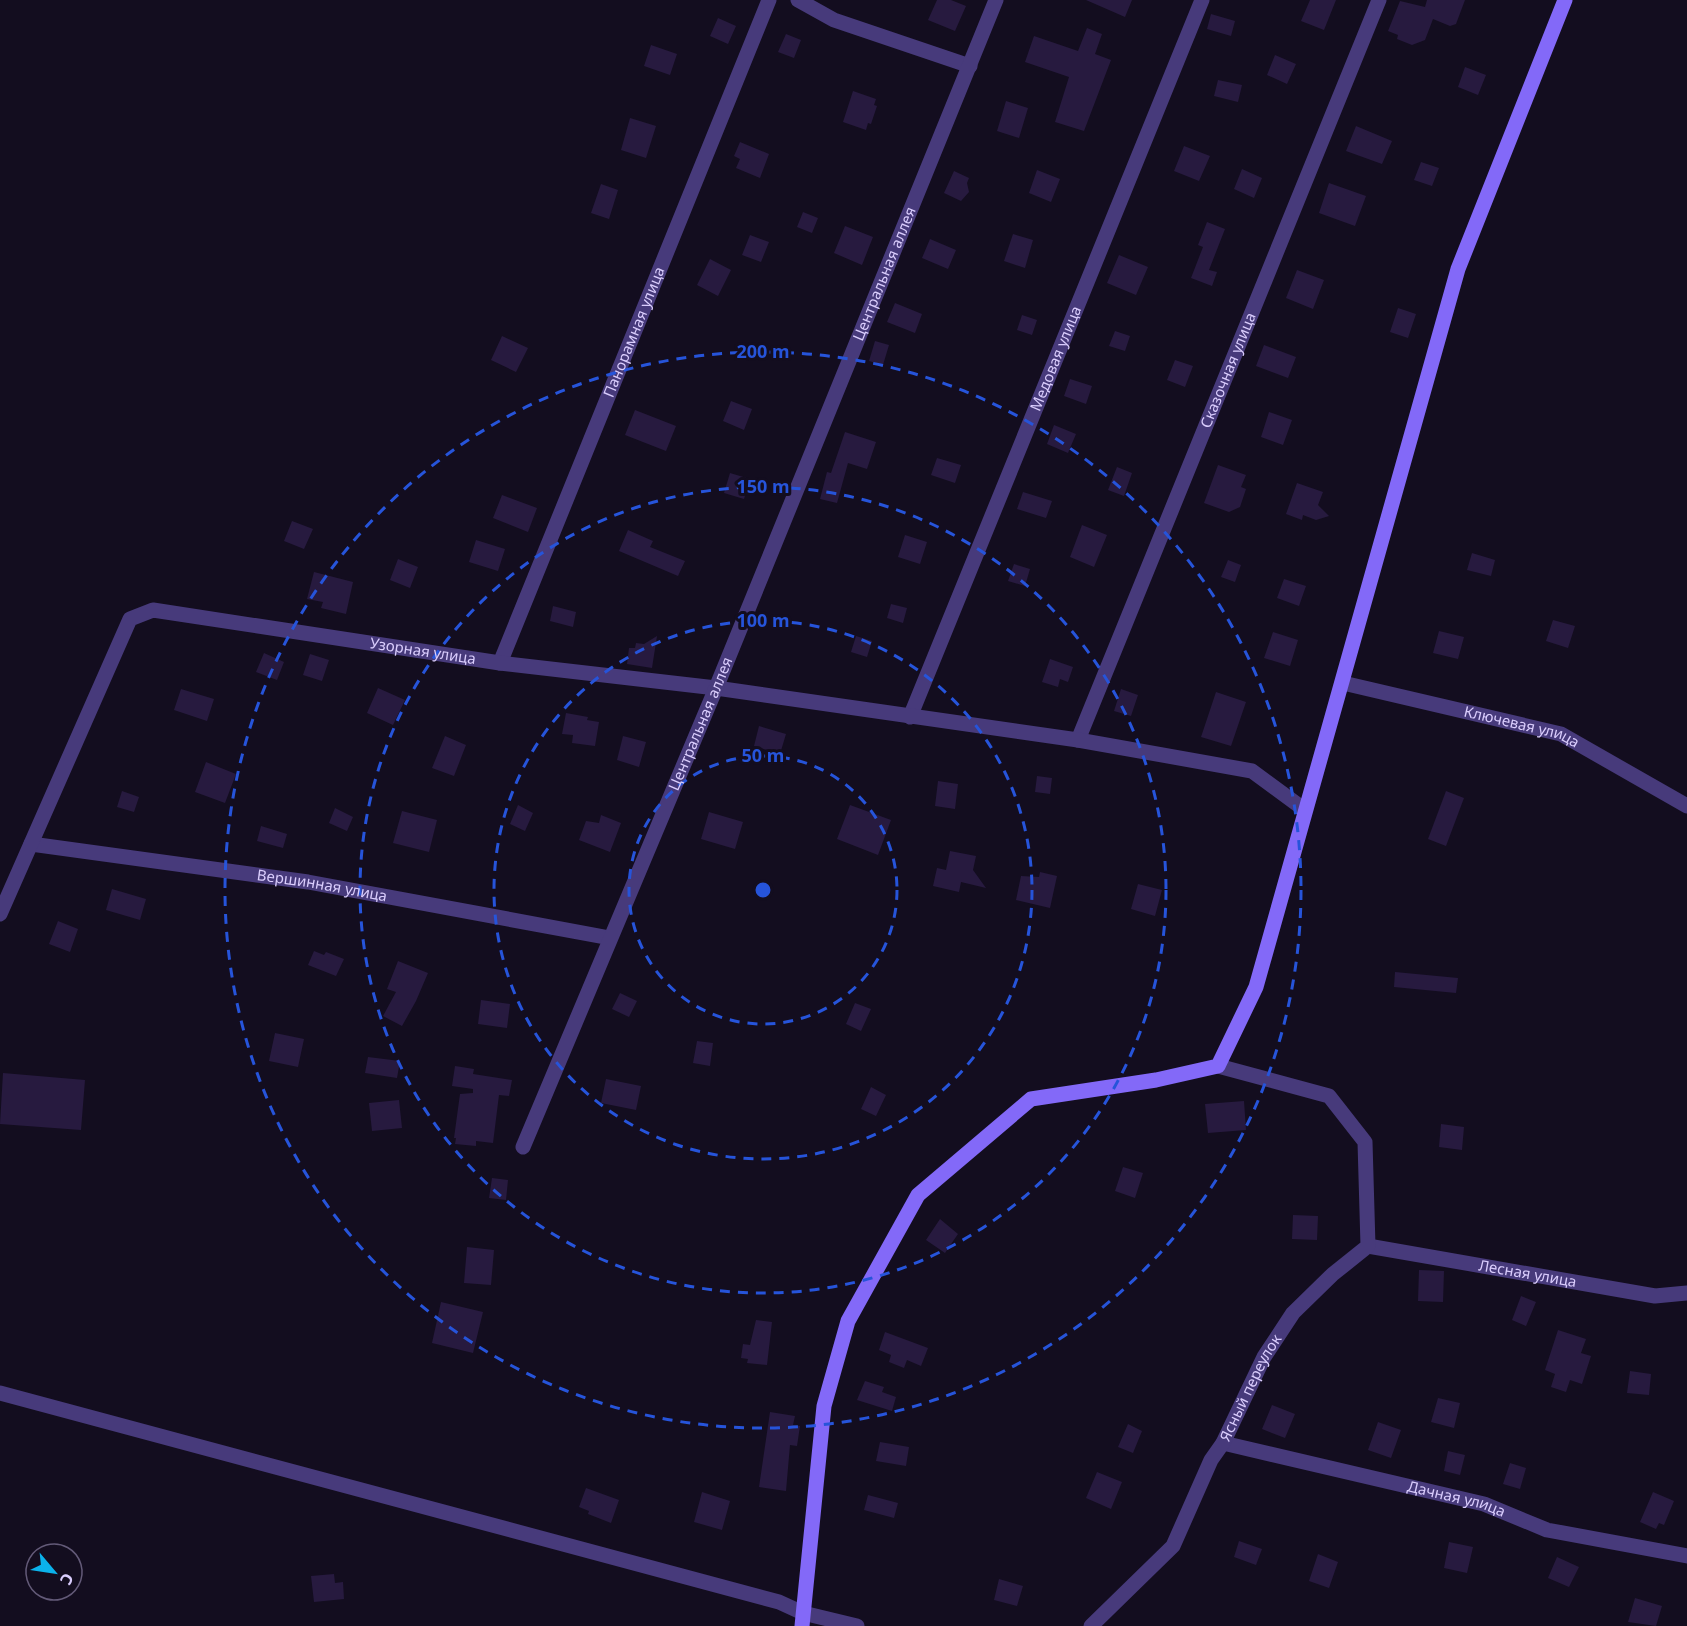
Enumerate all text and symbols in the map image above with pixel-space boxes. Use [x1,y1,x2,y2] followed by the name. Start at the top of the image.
[847,204,920,343] street label: Центральная аллея
[598,264,669,400] street label: Панорамная улица
[1025,303,1085,414] street label: Медовая улица
[1195,309,1260,431] street label: Сказочная улица
[736,339,790,363] text: 200 m
[736,474,790,498] text: 150 m
[736,608,790,632] text: 100 m
[369,632,477,668] street label: Узорная улица
[663,654,737,793] street label: Центральная аллея
[1462,701,1584,752] street label: Ключевая улица
[742,743,784,767] text: 50 m
[256,864,389,905] street label: Вершинная улица
[753,880,773,900] centre of rings
[1477,1254,1578,1291] street label: Лесная улица
[1214,1330,1285,1444] street label: Ясный переулок
[1406,1475,1509,1521] street label: Дачная улица
[24,1542,84,1602] north arrow
[55,1569,79,1589] text: С

